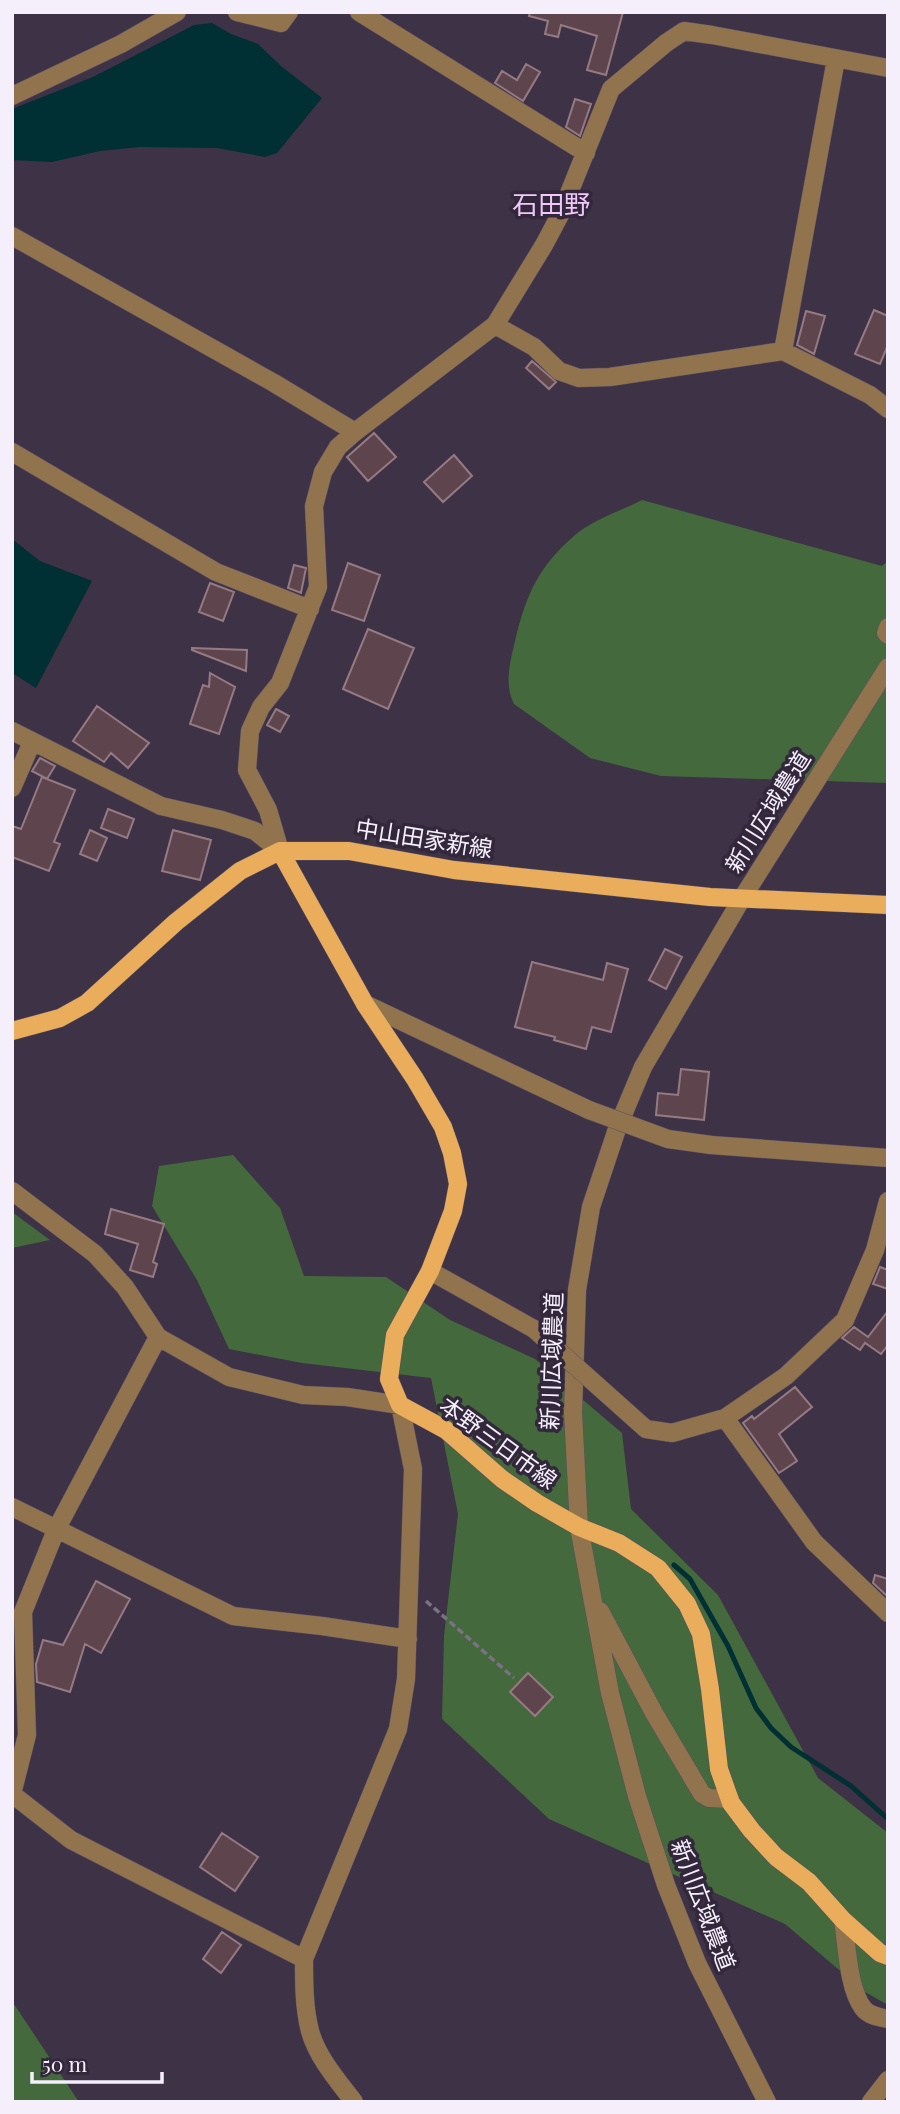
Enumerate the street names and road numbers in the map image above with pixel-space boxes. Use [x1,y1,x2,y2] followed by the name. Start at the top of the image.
[717,744,816,878] street label: 新川広域農道
[354,811,495,864] street label: 中山田家新線
[533,1291,568,1430] street label: 新川広域農道
[434,1389,564,1495] street label: 本野三日市線
[665,1834,744,1974] street label: 新川広域農道

